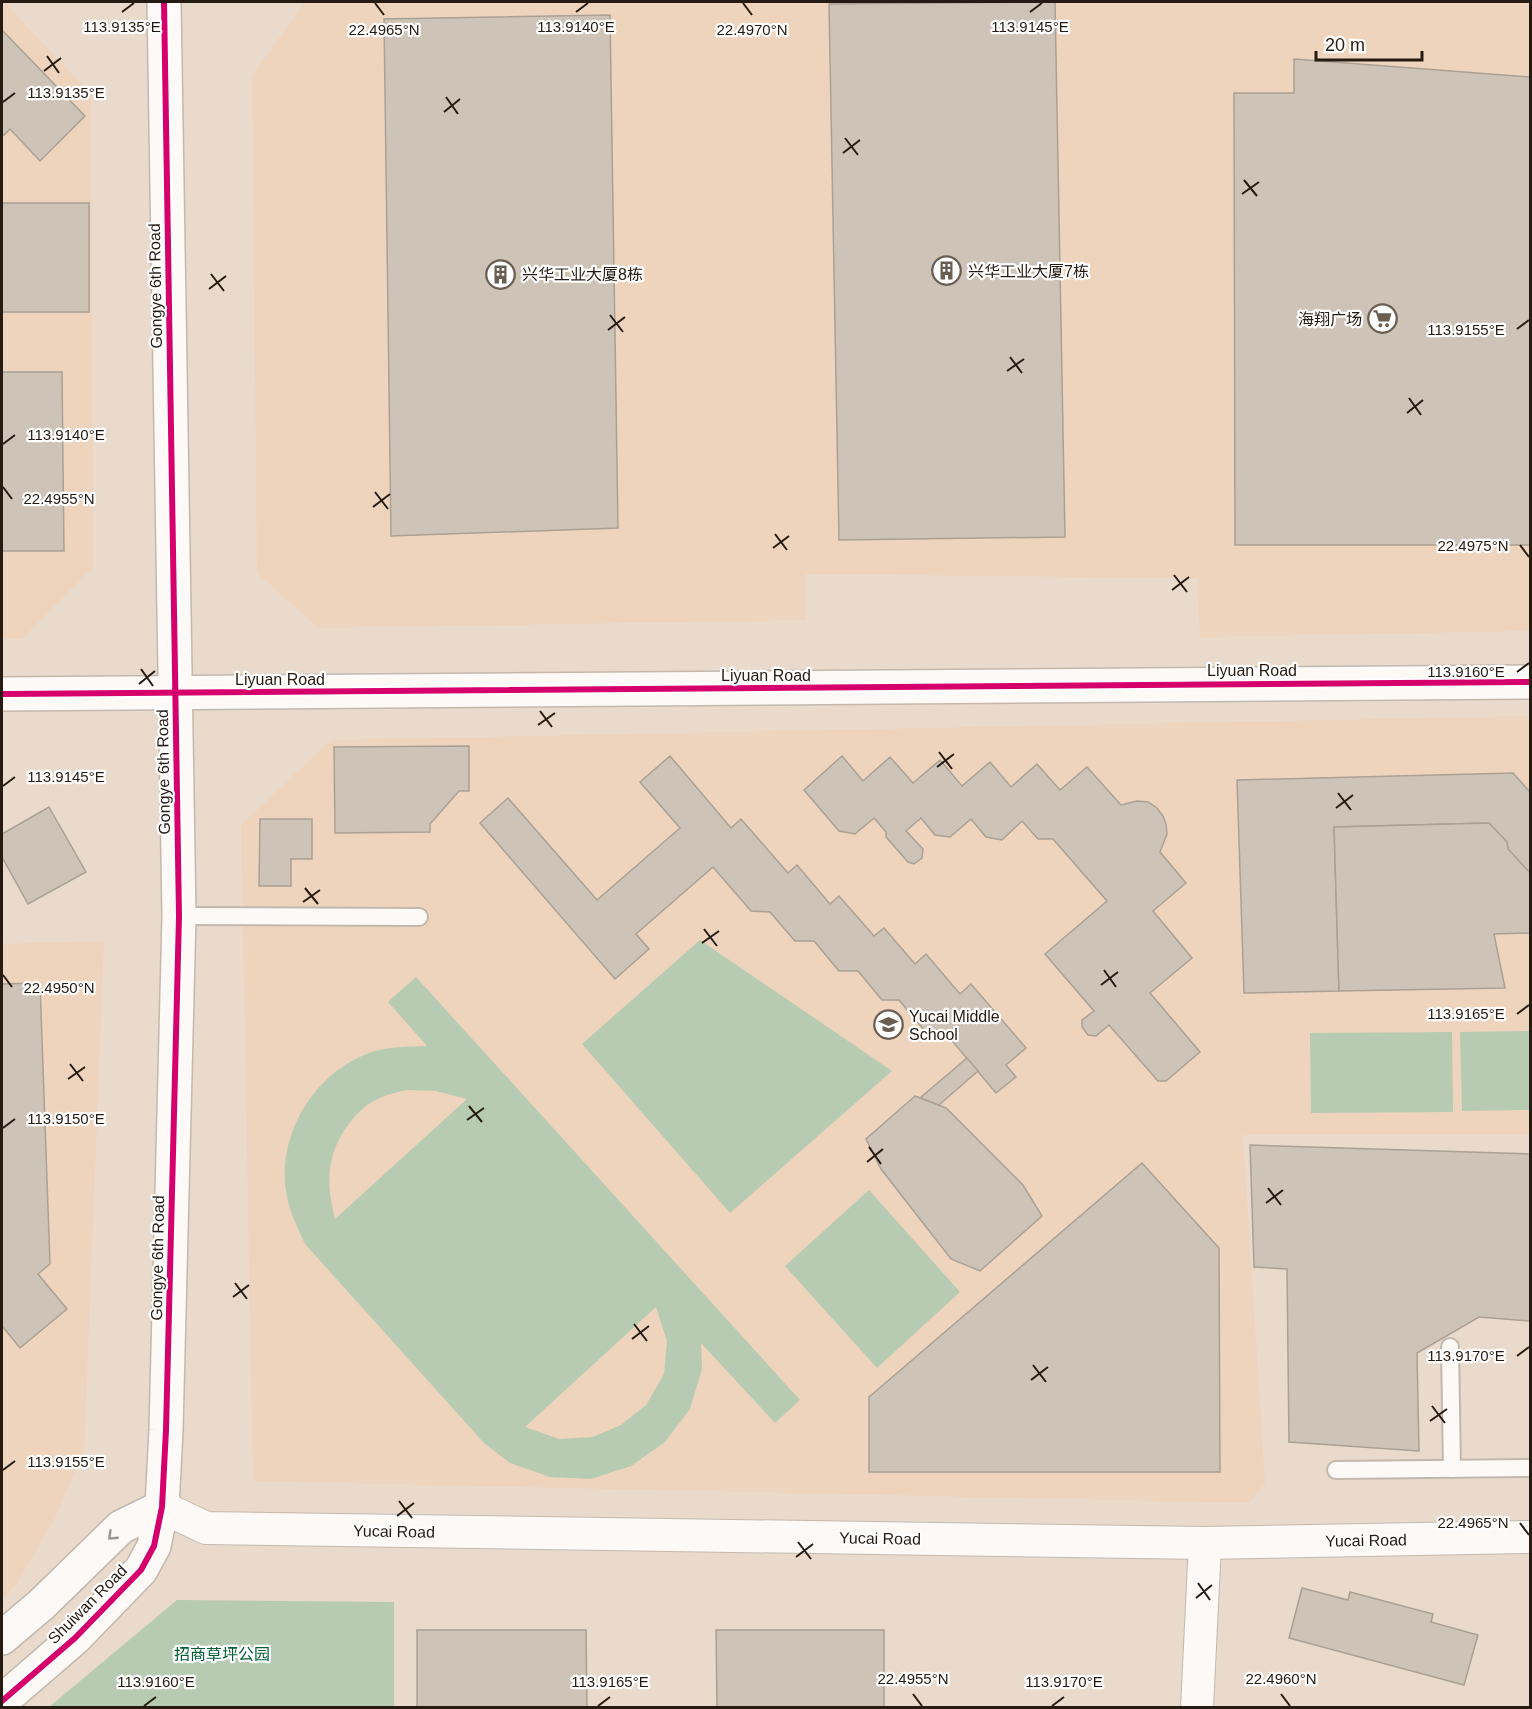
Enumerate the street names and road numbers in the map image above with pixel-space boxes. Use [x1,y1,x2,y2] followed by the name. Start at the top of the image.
[146,223,165,349] street label: Gongye 6th Road
[1207,662,1297,679] street label: Liyuan Road
[721,667,811,684] street label: Liyuan Road
[235,671,325,688] street label: Liyuan Road
[154,709,173,835] street label: Gongye 6th Road
[148,1195,167,1321] street label: Gongye 6th Road
[353,1522,435,1541] street label: Yucai Road
[839,1529,921,1548] street label: Yucai Road
[1325,1531,1407,1550] street label: Yucai Road
[45,1562,130,1647] street label: Shuiwan Road

